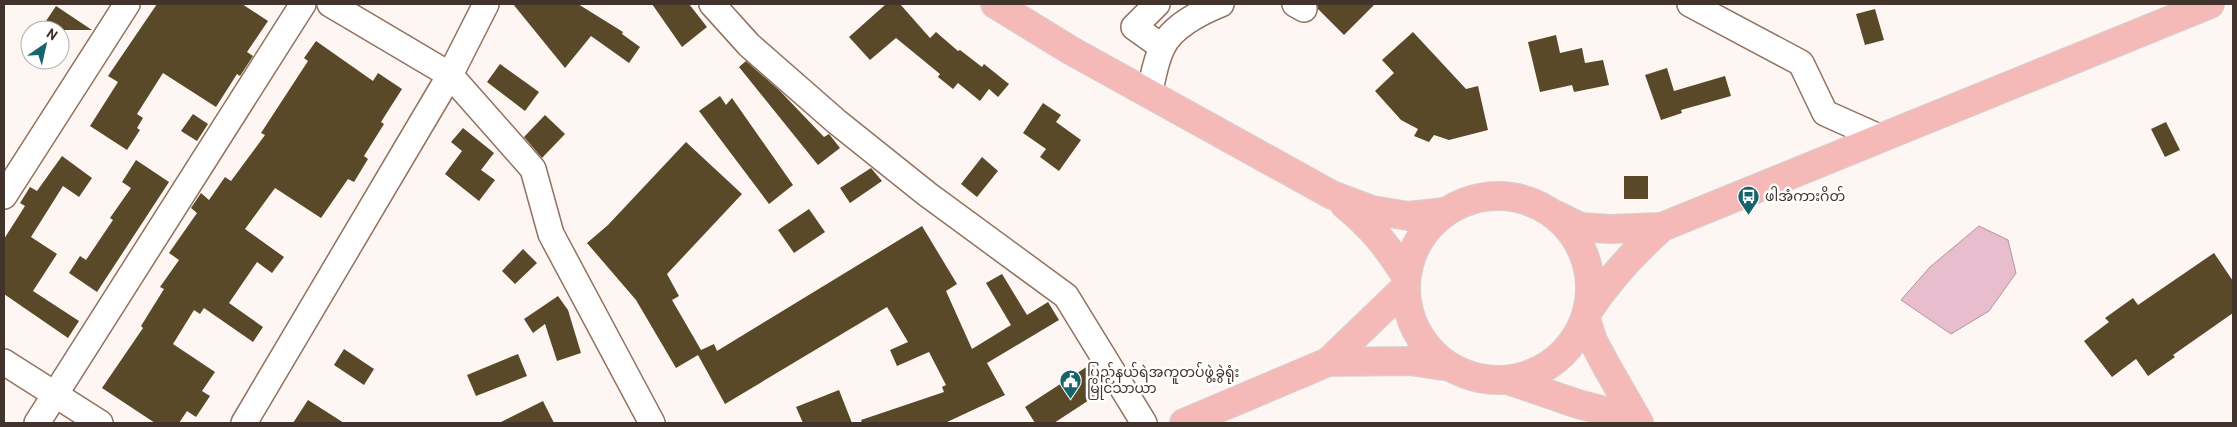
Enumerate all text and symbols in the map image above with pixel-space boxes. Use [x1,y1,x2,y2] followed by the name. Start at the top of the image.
[20,20,70,70] north arrow
[44,24,61,43] text: N
[1737,184,1761,215] bus stop icon: ဖါအံကားဂိတ်
[1765,186,1845,204] place label: ဖါအံကားဂိတ်
[1087,362,1239,400] place label: ပြည်နယ်ရဲအကူတပ်ဖွဲ့ခွဲရုံး မြိုင်သာယာ
[1059,368,1083,399] public building icon: ပြည်နယ်ရဲအကူတပ်ဖွဲ့ခွဲရုံး မြိုင်သာယာ

